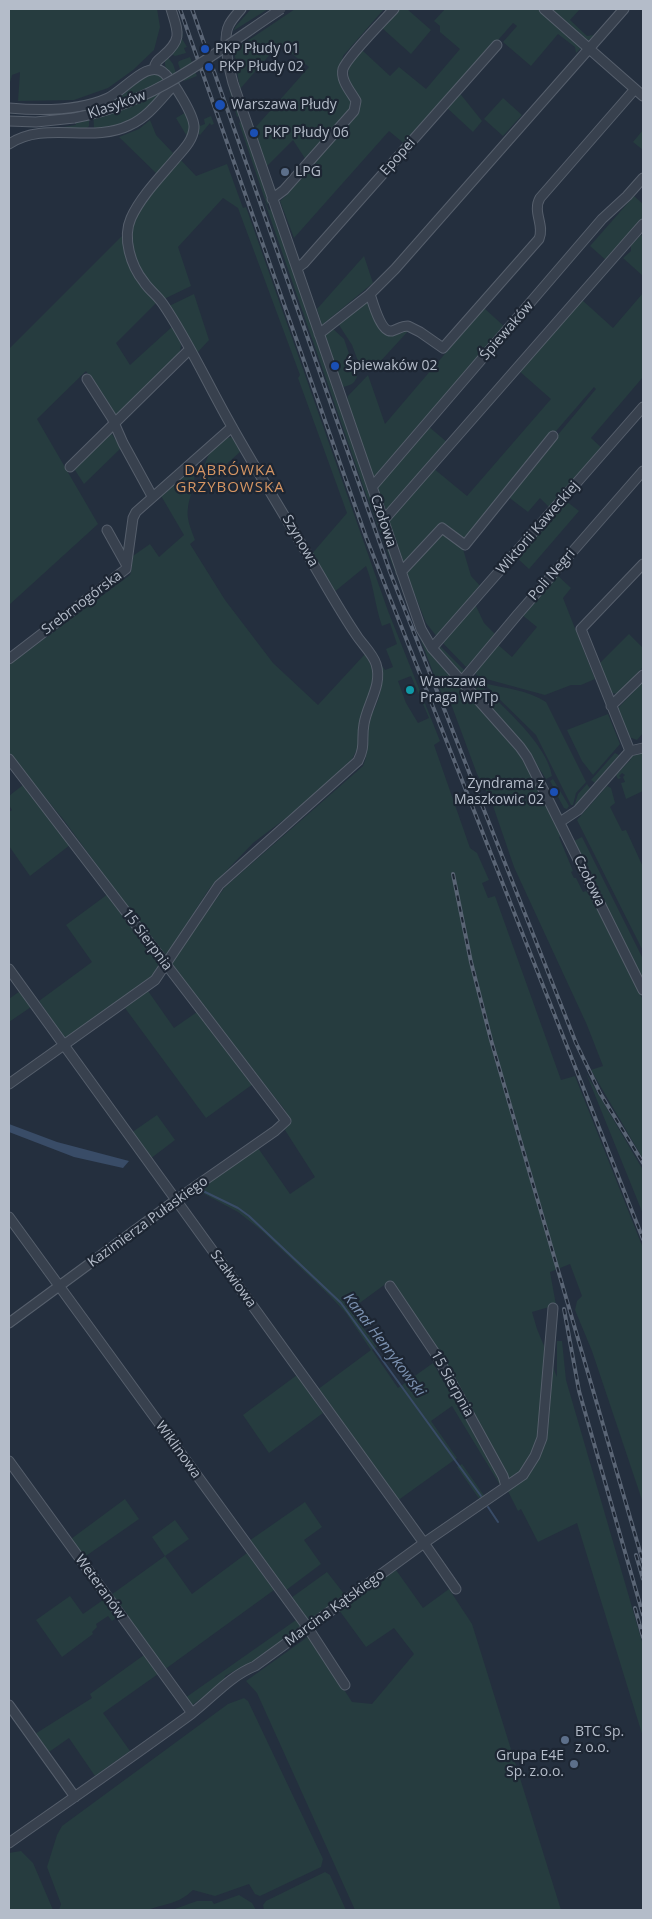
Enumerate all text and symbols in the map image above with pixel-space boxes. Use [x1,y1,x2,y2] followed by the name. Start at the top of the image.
[215,41,300,57] place label: PKP Płudy 01
[199,43,211,55] marker: PKP Płudy 01
[219,59,304,75] place label: PKP Płudy 02
[203,61,215,73] marker: PKP Płudy 02
[86,87,148,123] street label: Klasyków
[231,97,337,113] place label: Warszawa Płudy
[213,98,227,112] marker: Warszawa Płudy
[264,125,349,141] place label: PKP Płudy 06
[248,127,260,139] marker: PKP Płudy 06
[377,135,419,179] street label: Epopei
[295,164,321,180] place label: LPG
[279,166,291,178] marker: LPG
[477,298,537,364] street label: Śpiewaków
[345,358,438,374] place label: Śpiewaków 02
[329,360,341,372] marker: Śpiewaków 02
[174,462,286,497] district label: DĄBRÓWKA GRZYBOWSKA
[493,478,583,578] street label: Wiktorii Kaweckiej
[366,493,400,549] street label: Czołowa
[279,512,321,570] street label: Szynowa
[525,546,579,604] street label: Poli Negri
[39,567,125,639] street label: Srebrnogórska
[420,674,499,706] place label: Warszawa Praga WPTp
[404,684,416,696] marker: Warszawa Praga WPTp
[454,776,544,809] place label: Zyndrama z Maszkowic 02
[548,786,560,798] marker: Zyndrama z Maszkowic 02
[570,853,608,909] street label: Czołowa
[118,906,176,974] street label: 15 Sierpnia
[85,1173,211,1271] street label: Kazimierza Pułaskiego
[207,1247,259,1311] street label: Szałwiowa
[339,1290,429,1400] water label: Kanał Henrykowski
[427,1348,477,1420] street label: 15 Sierpnia
[152,1418,204,1482] street label: Wiklinowa
[71,1552,129,1622] street label: Weteranów
[282,1566,388,1650] street label: Marcina Kątskiego
[575,1724,624,1756] place label: BTC Sp. z o.o.
[559,1734,571,1746] marker: BTC Sp. z o.o.
[496,1748,564,1780] place label: Grupa E4E Sp. z.o.o.
[568,1758,580,1770] marker: Grupa E4E Sp. z.o.o.

